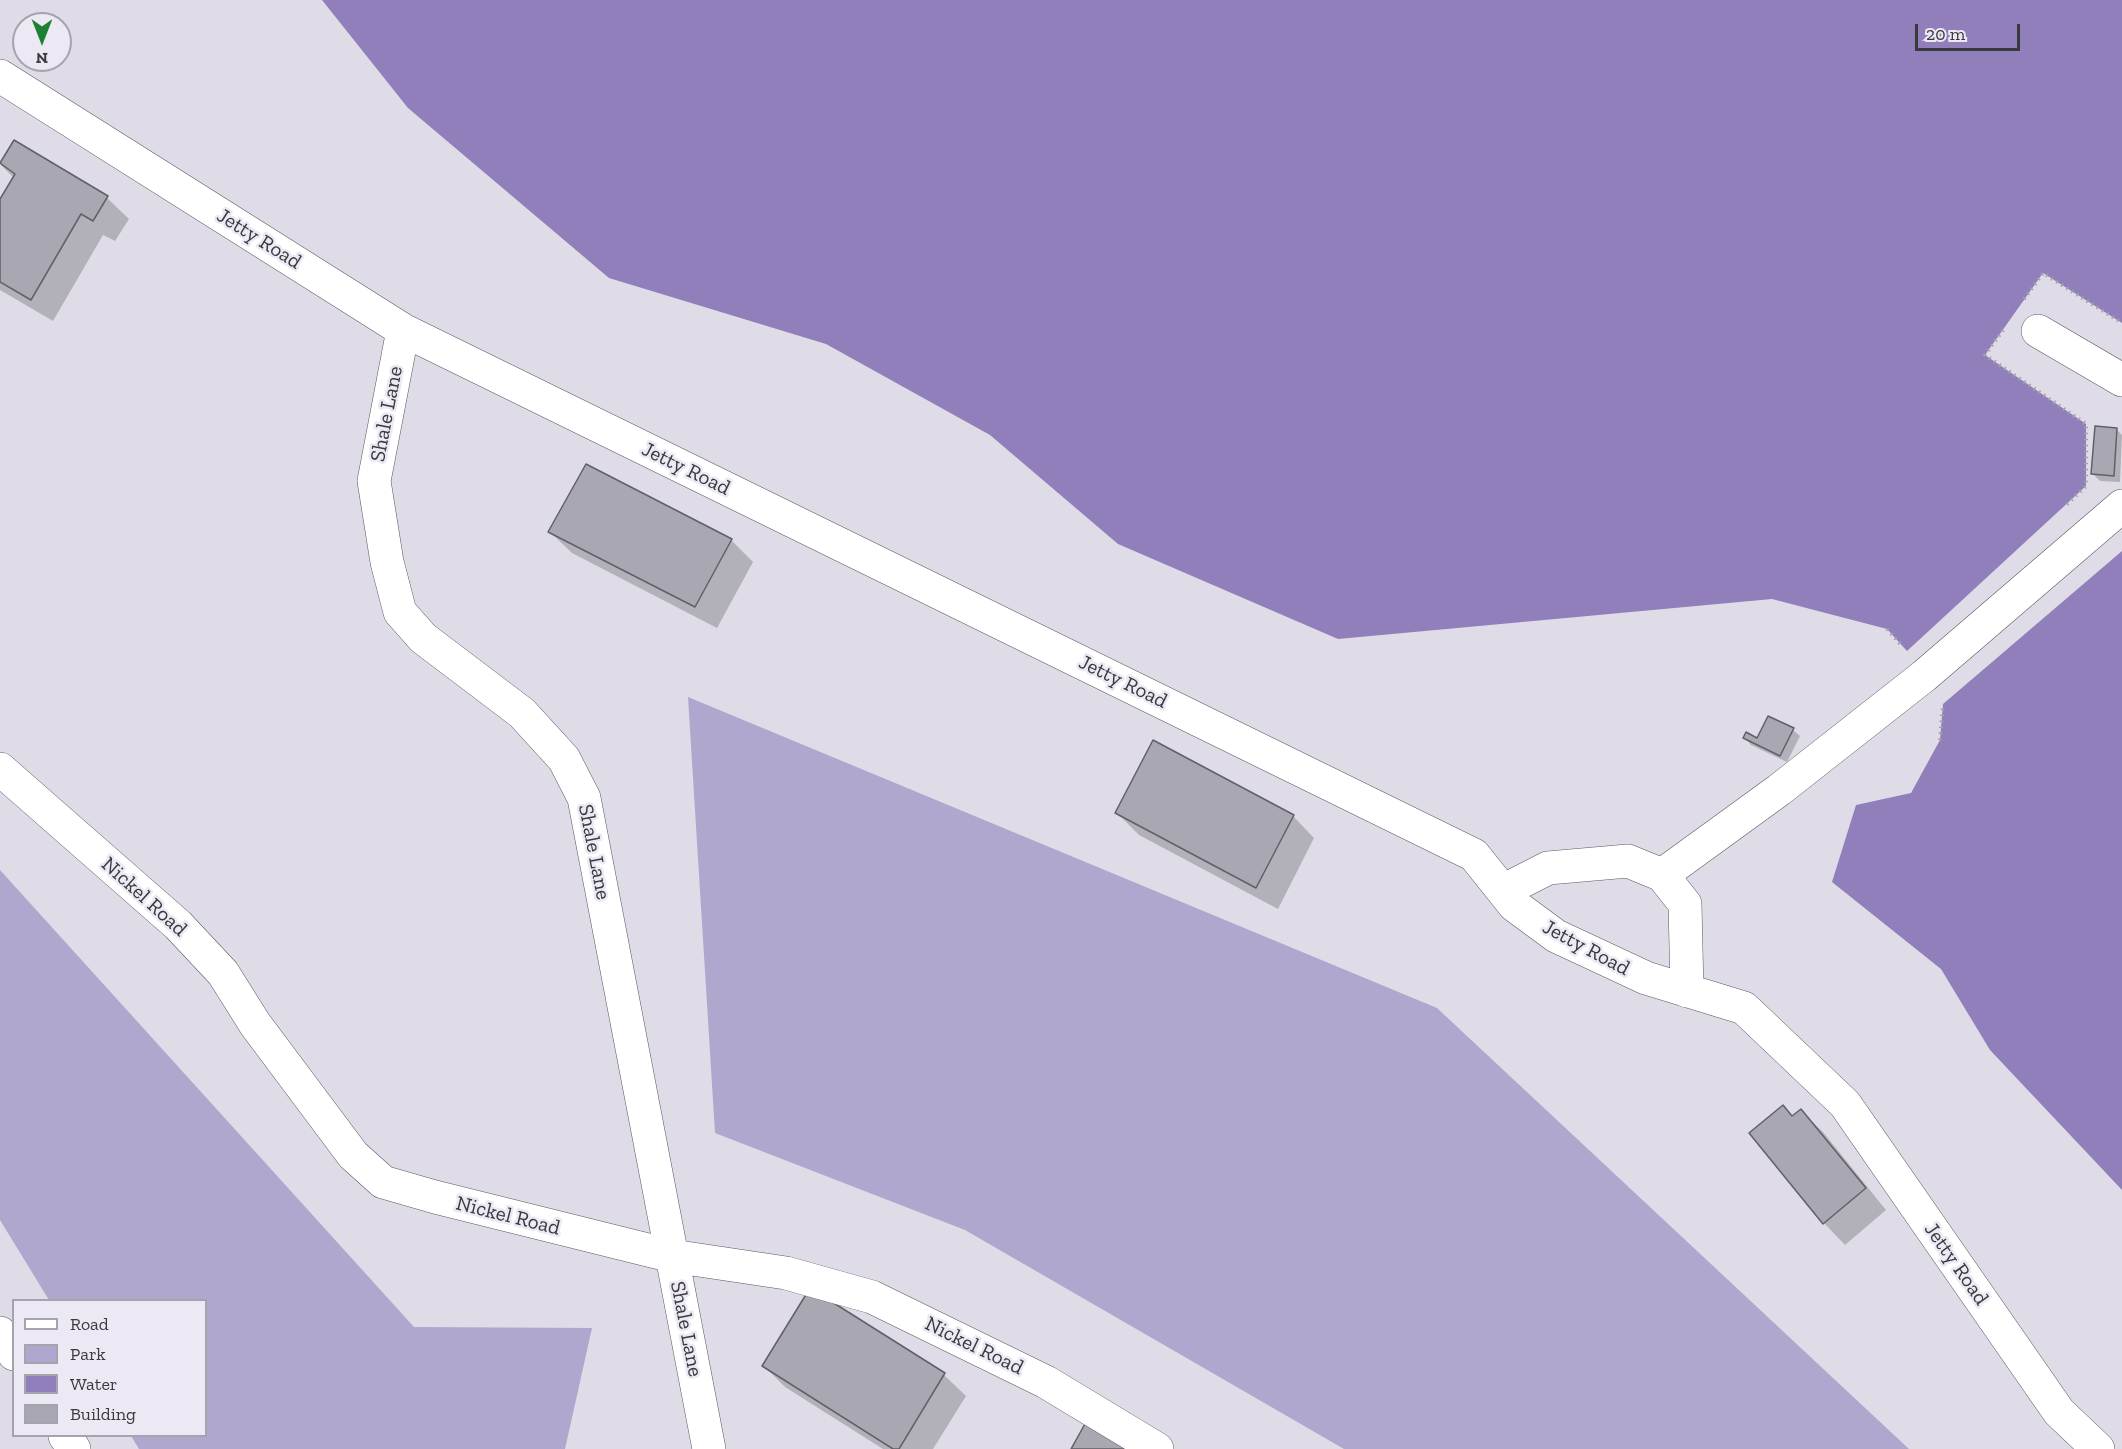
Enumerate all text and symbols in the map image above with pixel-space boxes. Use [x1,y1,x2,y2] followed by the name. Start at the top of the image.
[12,12,72,72] north arrow
[1918,12,2023,50] scale bar
[1926,23,1965,45] text: 20 m
[36,49,48,68] text: N
[212,203,306,275] street label: Jetty Road
[365,364,409,464] street label: Shale Lane
[638,437,734,501] street label: Jetty Road
[1075,650,1171,714] street label: Jetty Road
[572,802,616,902] street label: Shale Lane
[96,852,192,942] street label: Nickel Road
[1538,915,1634,981] street label: Jetty Road
[453,1191,563,1241] street label: Nickel Road
[1918,1218,1994,1310] street label: Jetty Road
[664,1279,708,1379] street label: Shale Lane
[12,1299,207,1437] legend
[921,1311,1027,1381] street label: Nickel Road
[70,1313,109,1335] text: Road
[70,1343,106,1365] text: Park
[70,1373,117,1395] text: Water
[70,1403,136,1425] text: Building

